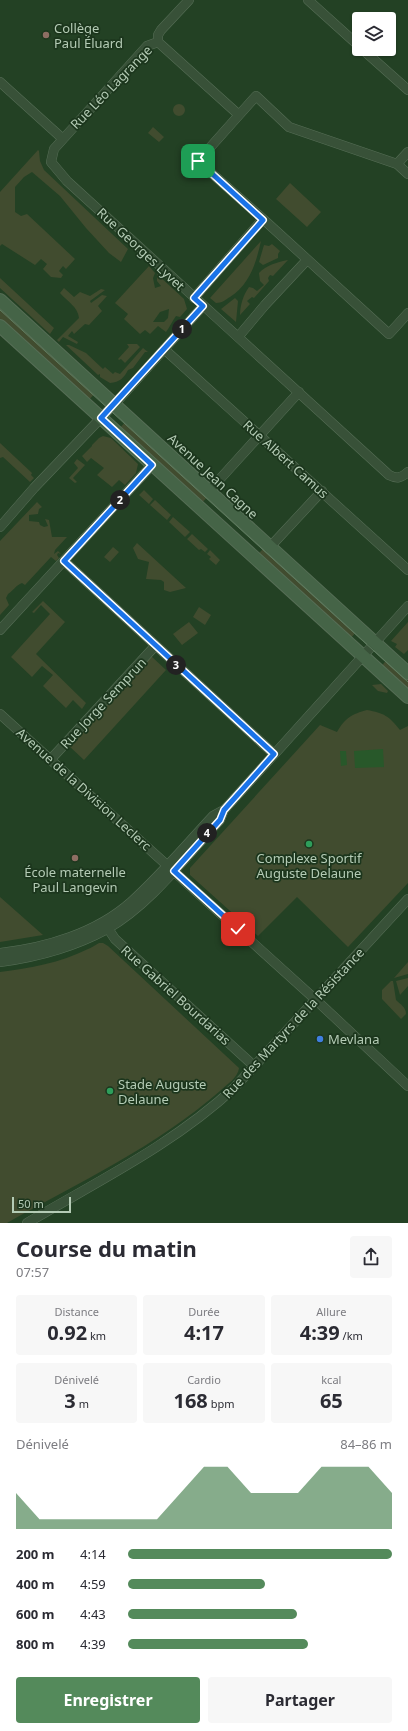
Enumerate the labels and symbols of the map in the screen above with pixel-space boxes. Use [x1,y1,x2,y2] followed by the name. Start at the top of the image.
[54,19,123,52] place label: Collège Paul Éluard
[41,30,51,40] marker: Collège Paul Éluard
[66,41,156,133] street label: Rue Léo Lagrange
[181,144,215,178] pin
[93,204,189,295] street label: Rue Georges Lyvet
[172,319,192,339] pin: 1
[239,416,333,502] street label: Rue Albert Camus
[164,429,262,523] street label: Avenue Jean Cagne
[110,490,130,510] pin: 2
[56,654,150,752] street label: Rue Jorge Semprun
[166,655,186,675] pin: 3
[13,723,155,855] street label: Avenue de la Division Leclerc
[197,823,217,843] pin: 4
[304,839,314,849] marker: Complexe Sportif Auguste Delaune
[257,849,363,882] place label: Complexe Sportif Auguste Delaune
[70,853,80,863] marker: École maternelle Paul Langevin
[24,863,126,896] place label: École maternelle Paul Langevin
[221,912,255,946] pin
[117,941,235,1049] street label: Rue Gabriel Bourdarias
[218,944,368,1102] street label: Rue des Martyrs de la Résistance
[328,1030,379,1048] place label: Mevlana
[315,1034,325,1044] marker: Mevlana
[118,1075,206,1108] place label: Stade Auguste Delaune
[105,1086,115,1096] marker: Stade Auguste Delaune
[12,1195,71,1214] scale bar

